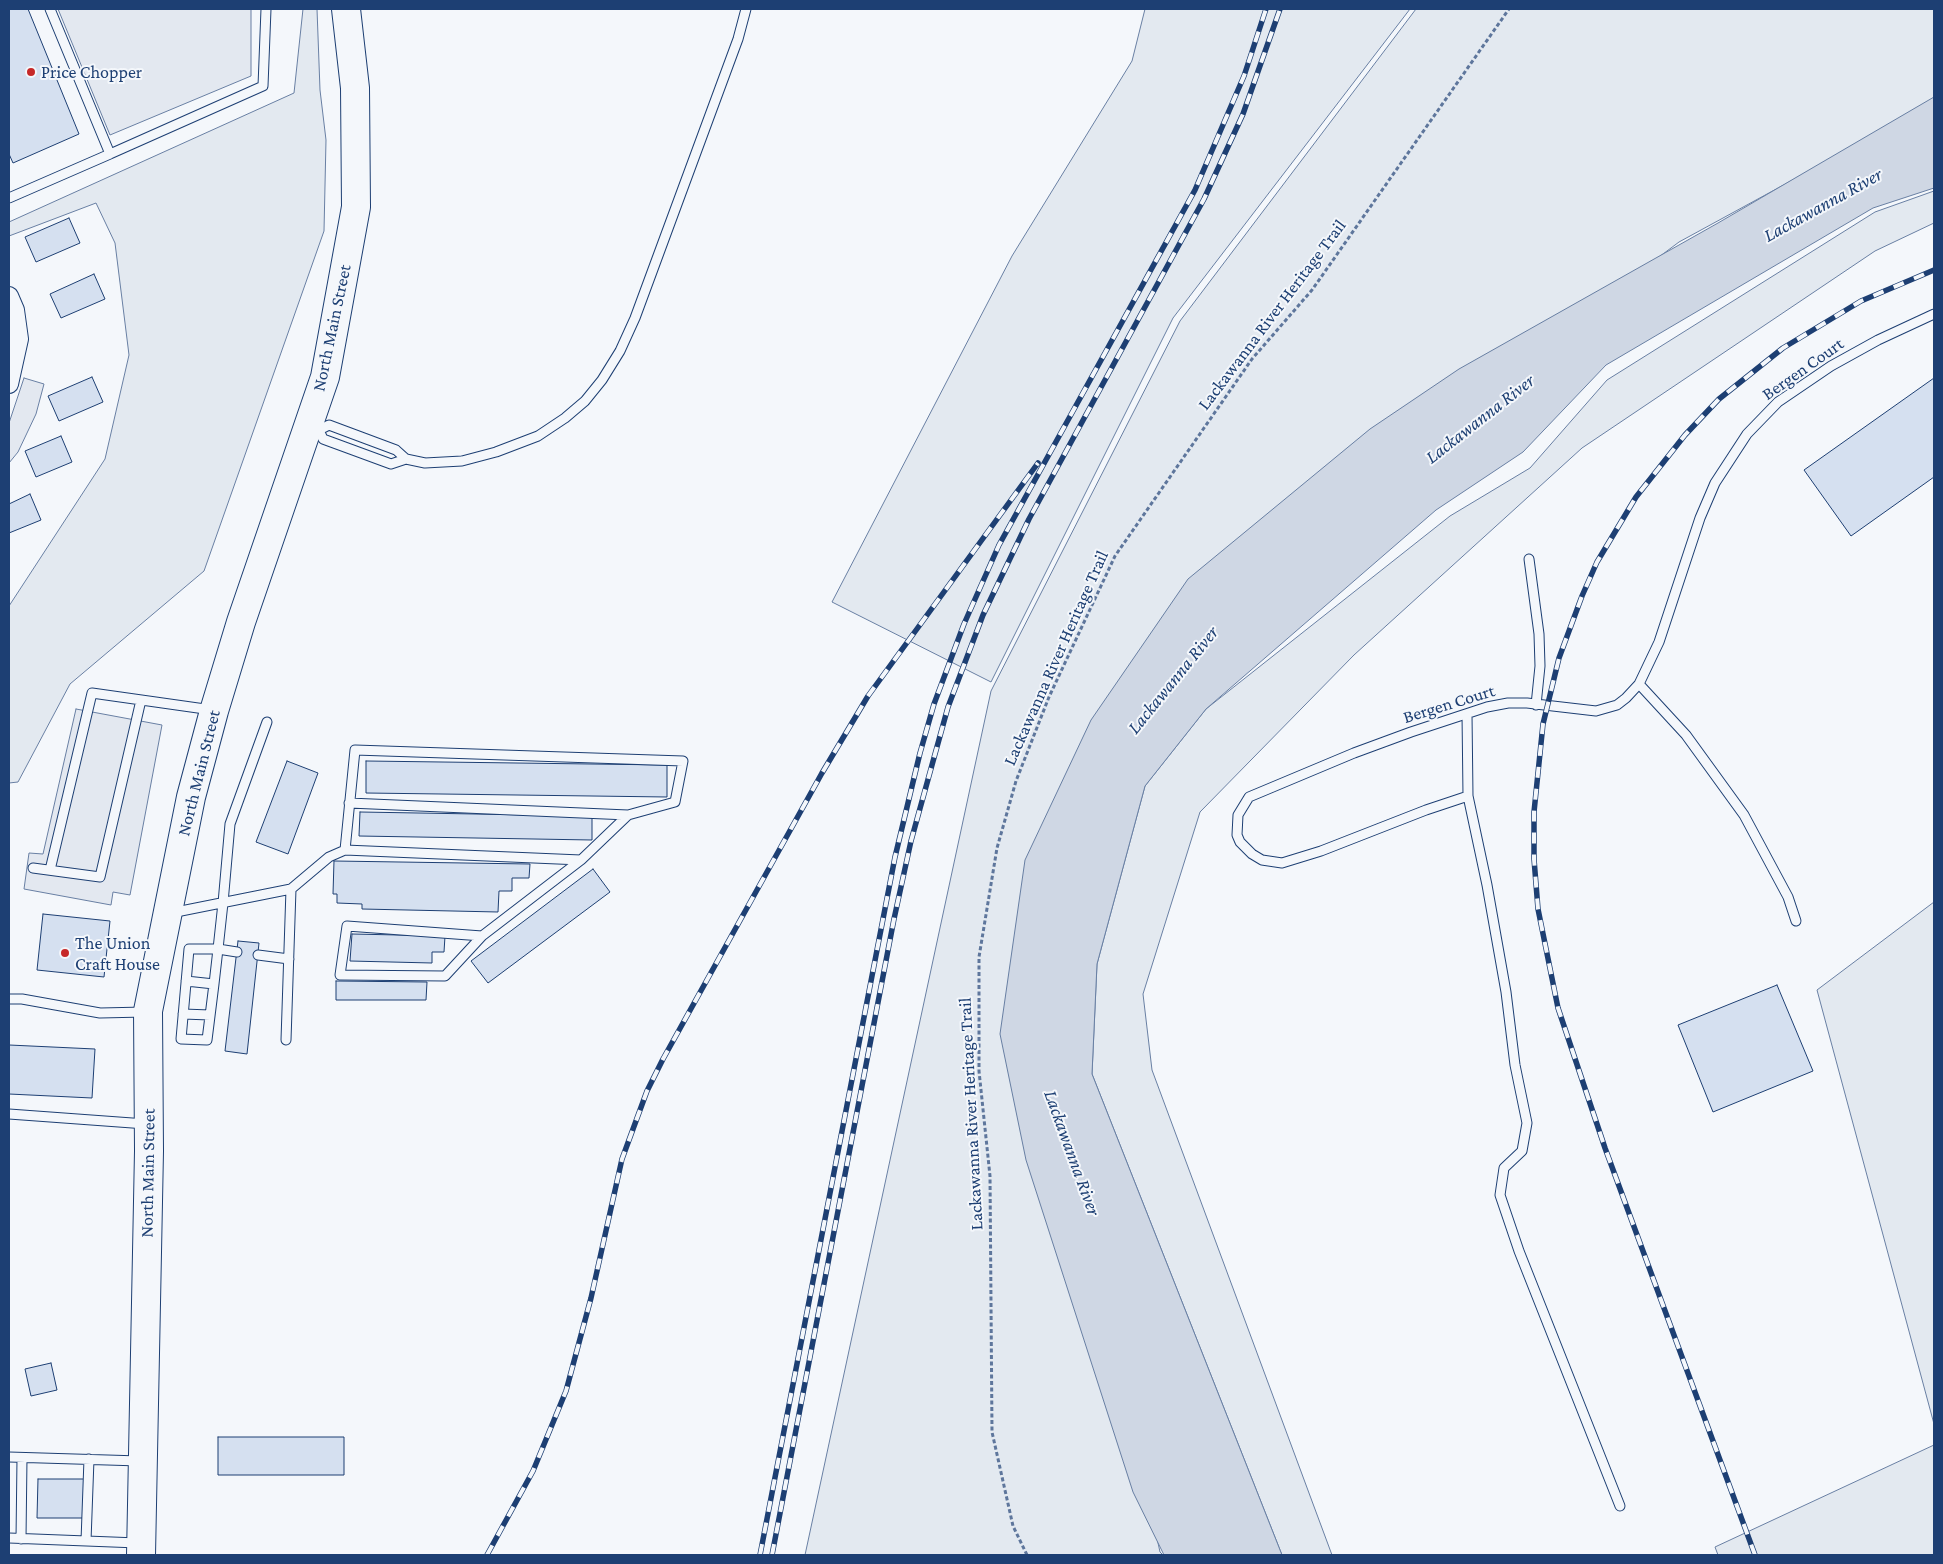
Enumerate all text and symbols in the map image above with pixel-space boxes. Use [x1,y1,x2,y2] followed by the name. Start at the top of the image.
[41,61,142,83] place label: Price Chopper
[25,66,37,78] marker: Price Chopper
[1760,163,1886,247] water label: Lackawanna River
[1193,215,1351,415] street label: Lackawanna River Heritage Trail
[308,263,356,393] street label: North Main Street
[1758,333,1848,405] street label: Bergen Court
[1421,369,1539,469] water label: Lackawanna River
[999,547,1113,769] street label: Lackawanna River Heritage Trail
[1123,621,1223,739] water label: Lackawanna River
[1401,680,1497,728] street label: Bergen Court
[173,708,225,838] street label: North Main Street
[75,932,160,974] place label: The Union Craft House
[59,947,71,959] marker: The Union Craft House
[954,997,988,1231] street label: Lackawanna River Heritage Trail
[1039,1087,1105,1219] water label: Lackawanna River
[136,1108,160,1238] street label: North Main Street

